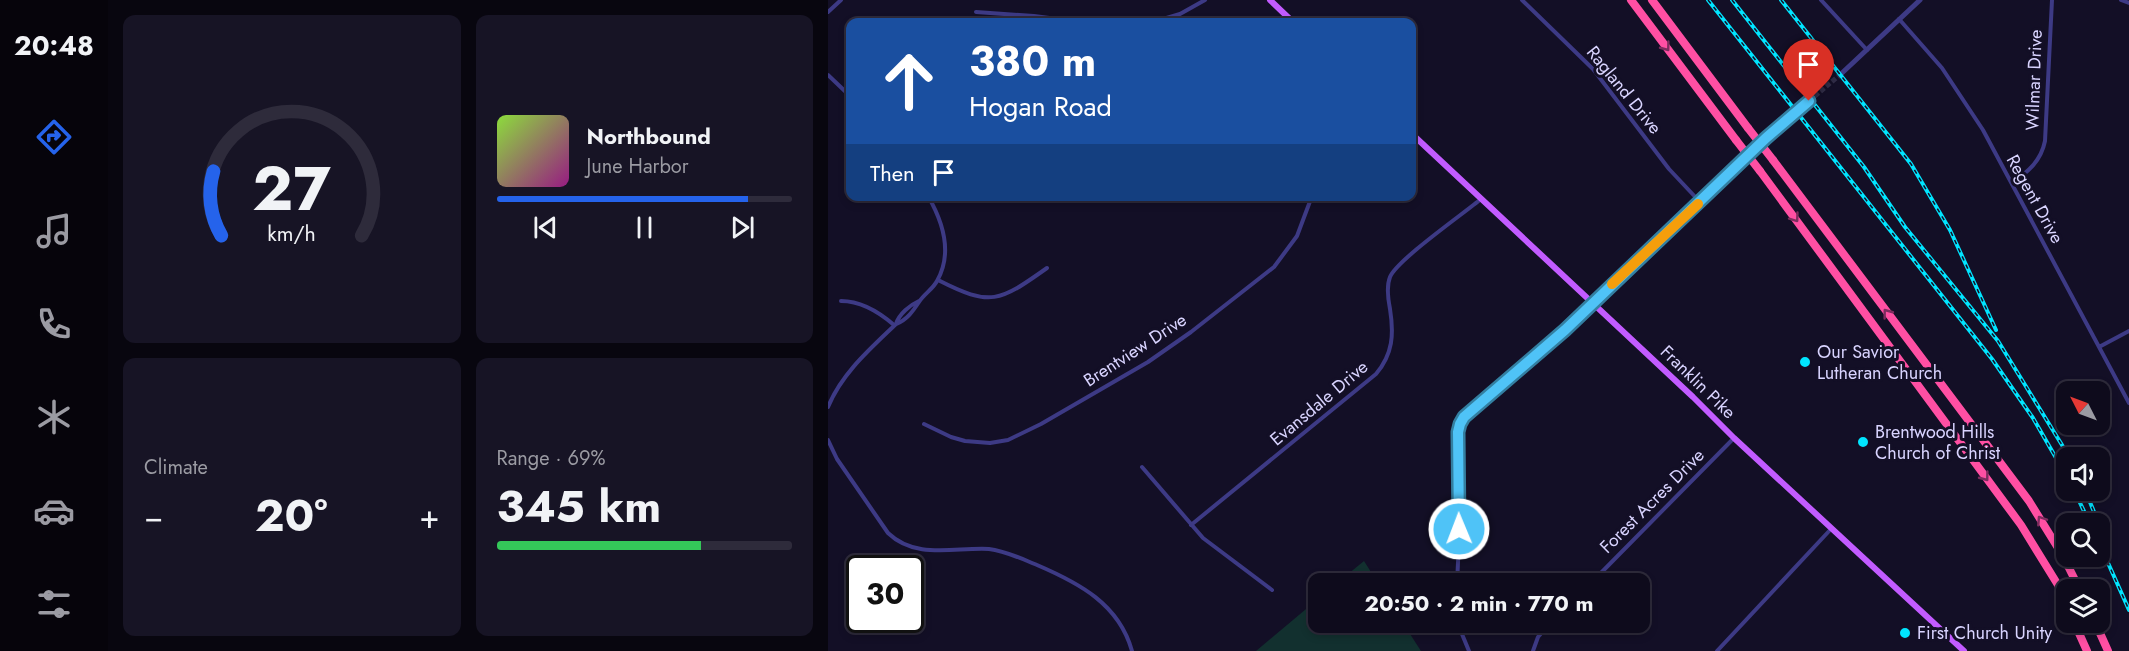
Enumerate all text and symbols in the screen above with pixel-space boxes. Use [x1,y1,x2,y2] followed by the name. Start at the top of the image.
[14,26,94,65] text: 20:48
[2019,29,2049,131] street label: Wilmar Drive
[969,31,1096,92] text: 380 m
[1783,39,1834,101] pin
[1580,40,1668,140] street label: Ragland Drive
[1659,40,1670,51] one-way arrow
[870,42,948,120] icon: ahead
[1792,48,1825,81] icon: arrive
[969,87,1112,126] text: Hogan Road
[33,116,75,158] icon: directions
[587,120,711,152] text: Northbound
[252,143,331,233] text: 27
[2000,150,2070,248] street label: Regent Drive
[587,152,689,181] text: June Harbor
[927,156,960,189] icon: arrive
[870,157,915,189] text: Then
[33,210,75,252] icon: music
[529,211,562,244] icon: previous
[628,211,661,244] icon: pause
[726,211,759,244] icon: next
[1788,211,1799,222] one-way arrow
[268,219,316,250] text: km/h
[33,303,75,345] icon: phone
[1078,307,1192,393] street label: Brentview Drive
[1884,309,1895,320] one-way arrow
[1654,339,1742,425] street label: Franklin Pike
[1817,339,1942,386] place label: Our Savior Lutheran Church
[1264,354,1374,452] street label: Evansdale Drive
[1798,355,1812,369] marker: Our Savior Lutheran Church
[2056,381,2110,435] north arrow
[2056,381,2110,633] map controls
[33,396,75,438] icon: climate
[1875,419,2001,466] place label: Brentwood Hills Church of Christ
[1856,435,1870,449] marker: Brentwood Hills Church of Christ
[1594,443,1710,559] street label: Forest Acres Drive
[497,444,606,473] text: Range · 69%
[2056,447,2110,501] button: sound
[144,453,208,482] text: Climate
[1977,470,1988,481] one-way arrow
[497,474,661,539] text: 345 km
[255,483,328,548] text: 20°
[33,490,75,532] icon: car
[144,493,163,540] text: −
[419,493,440,540] text: +
[1427,497,1491,561] position arrow
[2056,513,2110,567] button: search
[2037,516,2049,526] one-way arrow
[846,555,924,633] speed limit sign: 30
[2056,579,2110,633] button: layers
[33,583,75,625] icon: filters
[1365,587,1593,619] text: 20:50 · 2 min · 770 m
[1917,620,2052,646] place label: First Church Unity
[1898,626,1912,640] marker: First Church Unity

